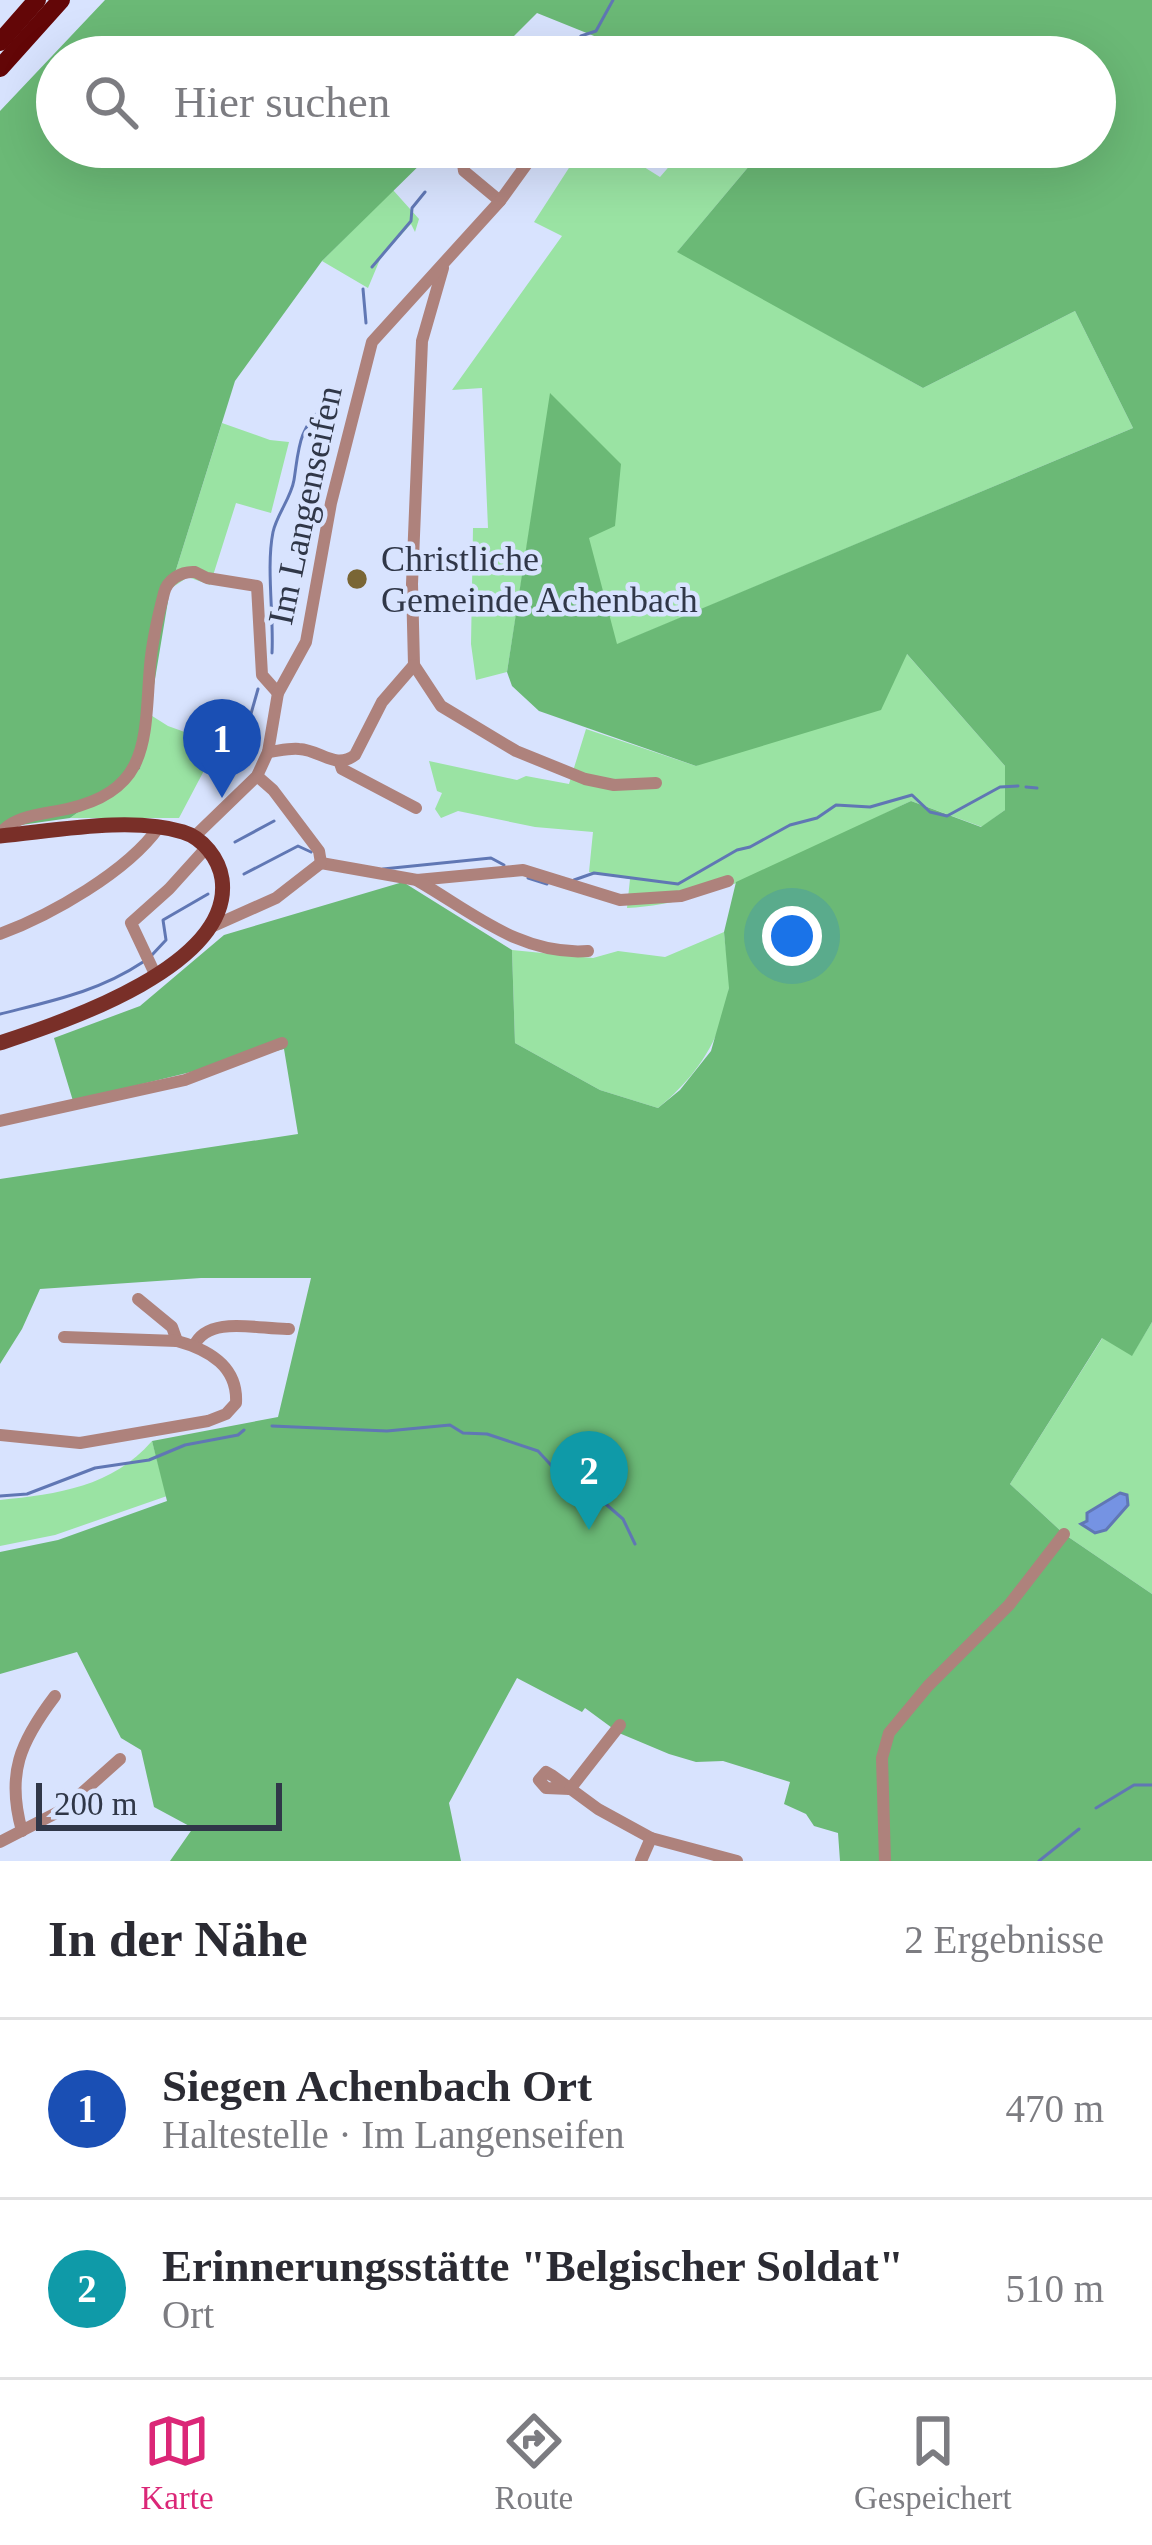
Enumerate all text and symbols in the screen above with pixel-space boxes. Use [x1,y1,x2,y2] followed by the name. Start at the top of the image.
[36,36,1116,168] search box
[78,69,144,135] icon: search
[174,77,390,127] text: Hier suchen
[260,382,350,628] street label: Im Langenseifen
[381,539,698,620] place label: Christliche Gemeinde Achenbach
[344,566,370,592] marker: Christliche Gemeinde Achenbach
[183,699,261,798] pin: 1
[762,906,822,966] your location
[550,1431,628,1530] pin: 2
[36,1777,282,1830] scale bar
[54,1786,137,1822] text: 200 m
[48,1911,308,1967] text: In der Nähe
[904,1918,1104,1961] text: 2 Ergebnisse
[162,2061,592,2111] text: Siegen Achenbach Ort
[77,2087,97,2130] text: 1
[1005,2087,1104,2130] text: 470 m
[162,2113,624,2156] text: Haltestelle · Im Langenseifen
[162,2241,904,2291] text: Erinnerungsstätte "Belgischer Soldat"
[77,2267,97,2310] text: 2
[1005,2267,1104,2310] text: 510 m
[162,2293,214,2336] text: Ort
[140,2408,214,2517] tab: Karte
[494,2408,573,2517] tab: Route
[854,2408,1012,2517] tab: Gespeichert

